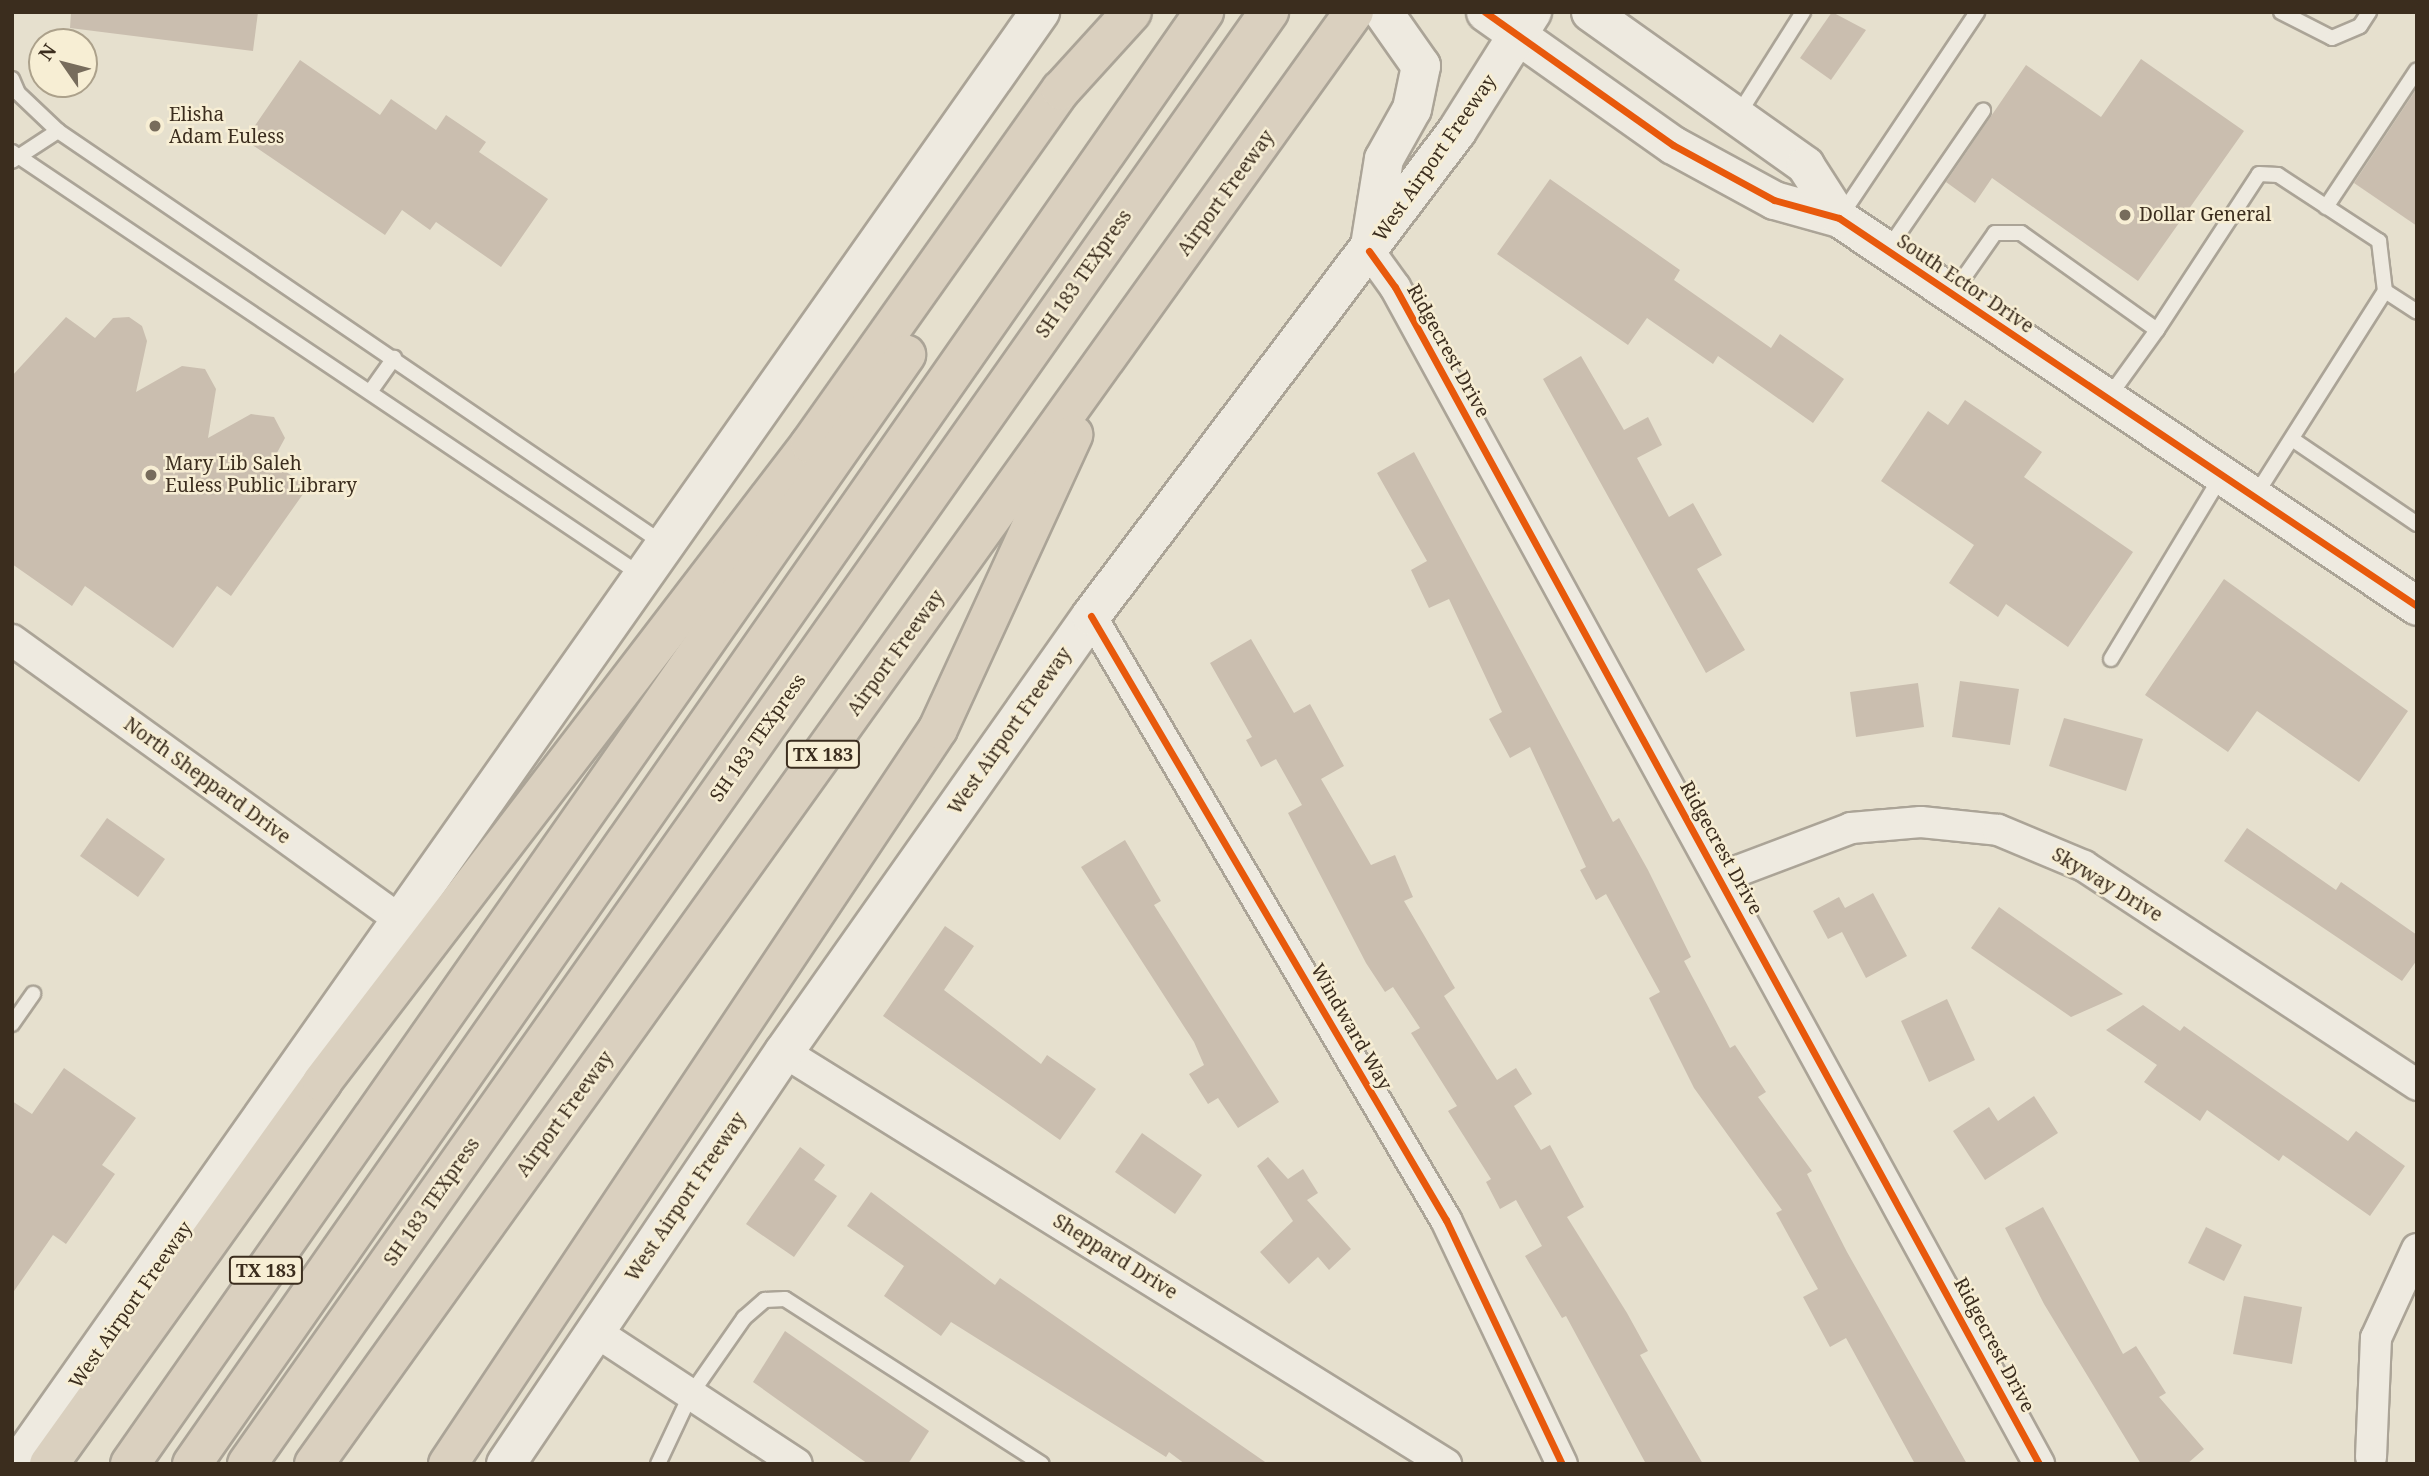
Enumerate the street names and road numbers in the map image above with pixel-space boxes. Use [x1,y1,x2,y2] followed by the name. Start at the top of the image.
[1369,70,1501,246] street label: West Airport Freeway
[1173,126,1279,260] street label: Airport Freeway
[1031,206,1137,342] street label: SH 183 TEXpress
[1892,230,2038,338] street label: South Ector Drive
[1402,280,1494,422] street label: Ridgecrest Drive
[843,586,949,720] street label: Airport Freeway
[944,643,1076,819] street label: West Airport Freeway
[705,670,811,806] street label: SH 183 TEXpress
[119,713,295,849] street label: North Sheppard Drive
[784,740,862,768] road number: TX 183
[1675,777,1767,919] street label: Ridgecrest Drive
[2048,843,2166,927] street label: Skyway Drive
[1306,960,1396,1094] street label: Windward Way
[512,1047,618,1181] street label: Airport Freeway
[621,1108,751,1286] street label: West Airport Freeway
[379,1134,485,1270] street label: SH 183 TEXpress
[1049,1210,1181,1304] street label: Sheppard Drive
[65,1217,197,1393] street label: West Airport Freeway
[228,1255,304,1284] road number: TX 183
[1949,1274,2039,1416] street label: Ridgecrest Drive

